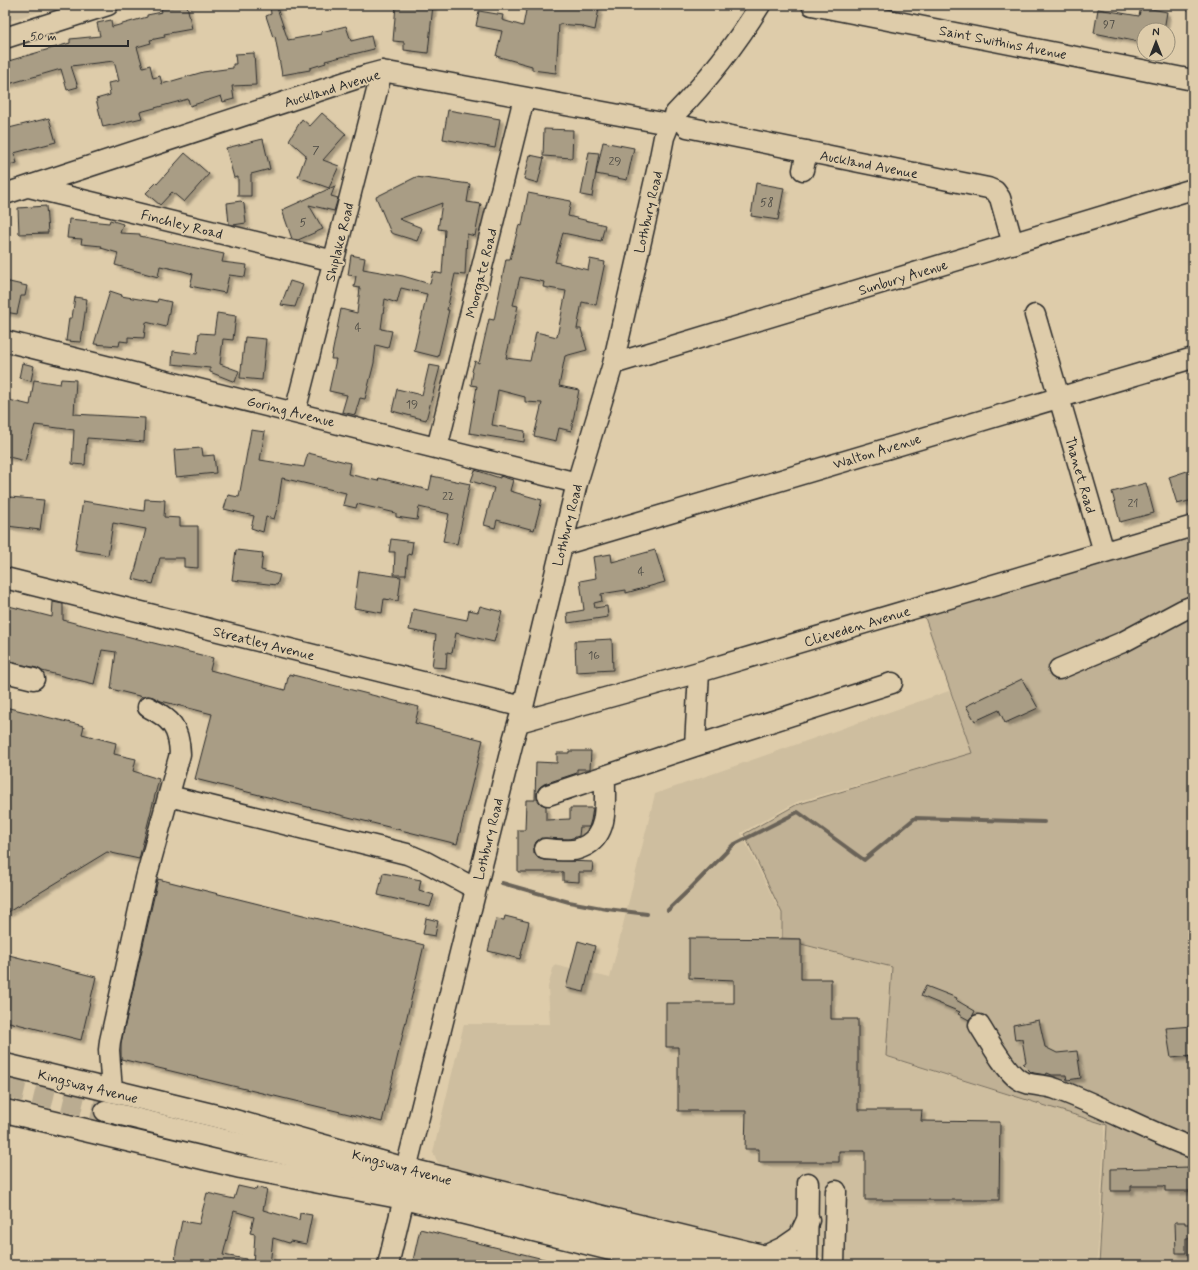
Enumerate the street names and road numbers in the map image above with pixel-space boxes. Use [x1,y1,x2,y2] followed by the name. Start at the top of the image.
[938,22,1068,64] street label: Saint Swithins Avenue
[282,66,383,112] street label: Auckland Avenue
[818,147,920,183] street label: Auckland Avenue
[631,169,667,255] street label: Lothbury Road
[321,201,359,284] street label: Shiplake Road
[139,206,224,244] street label: Finchley Road
[462,226,503,320] street label: Moorgate Road
[857,256,950,300] street label: Sunbury Avenue
[245,392,337,432] street label: Goring Avenue
[831,430,924,474] street label: Walton Avenue
[1061,435,1100,516] street label: Thanet Road
[549,482,587,568] street label: Lothbury Road
[802,602,913,652] street label: Clieveden Avenue
[211,623,317,665] street label: Streatley Avenue
[470,796,508,882] street label: Lothbury Road
[36,1066,140,1109] street label: Kingsway Avenue
[350,1146,454,1191] street label: Kingsway Avenue

